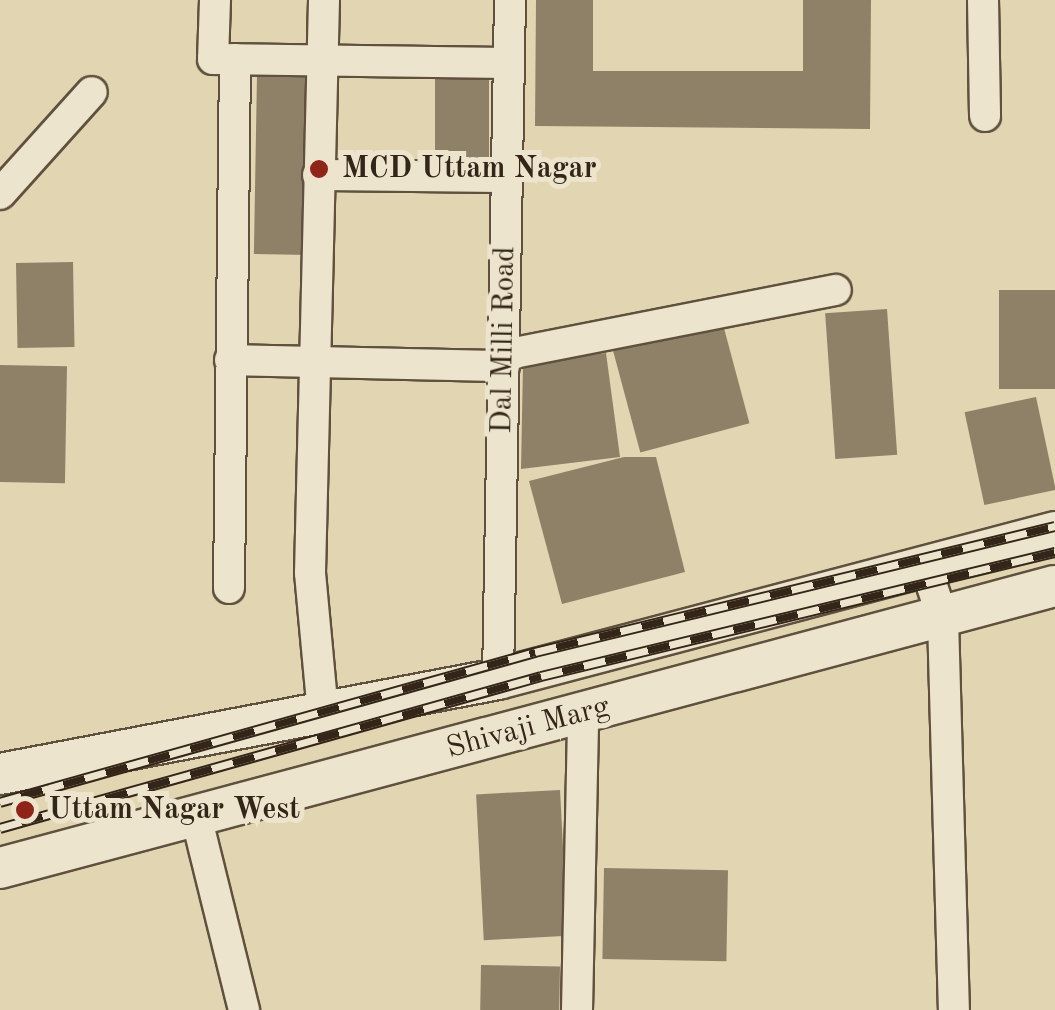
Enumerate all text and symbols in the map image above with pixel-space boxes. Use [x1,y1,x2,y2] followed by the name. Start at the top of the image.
[342,151,597,187] place label: MCD Uttam Nagar
[306,156,332,182] marker: MCD Uttam Nagar
[484,246,524,434] street label: Dal Milli Road
[443,689,613,767] street label: Shivaji Marg
[48,792,300,828] place label: Uttam Nagar West
[12,797,38,823] marker: Uttam Nagar West

